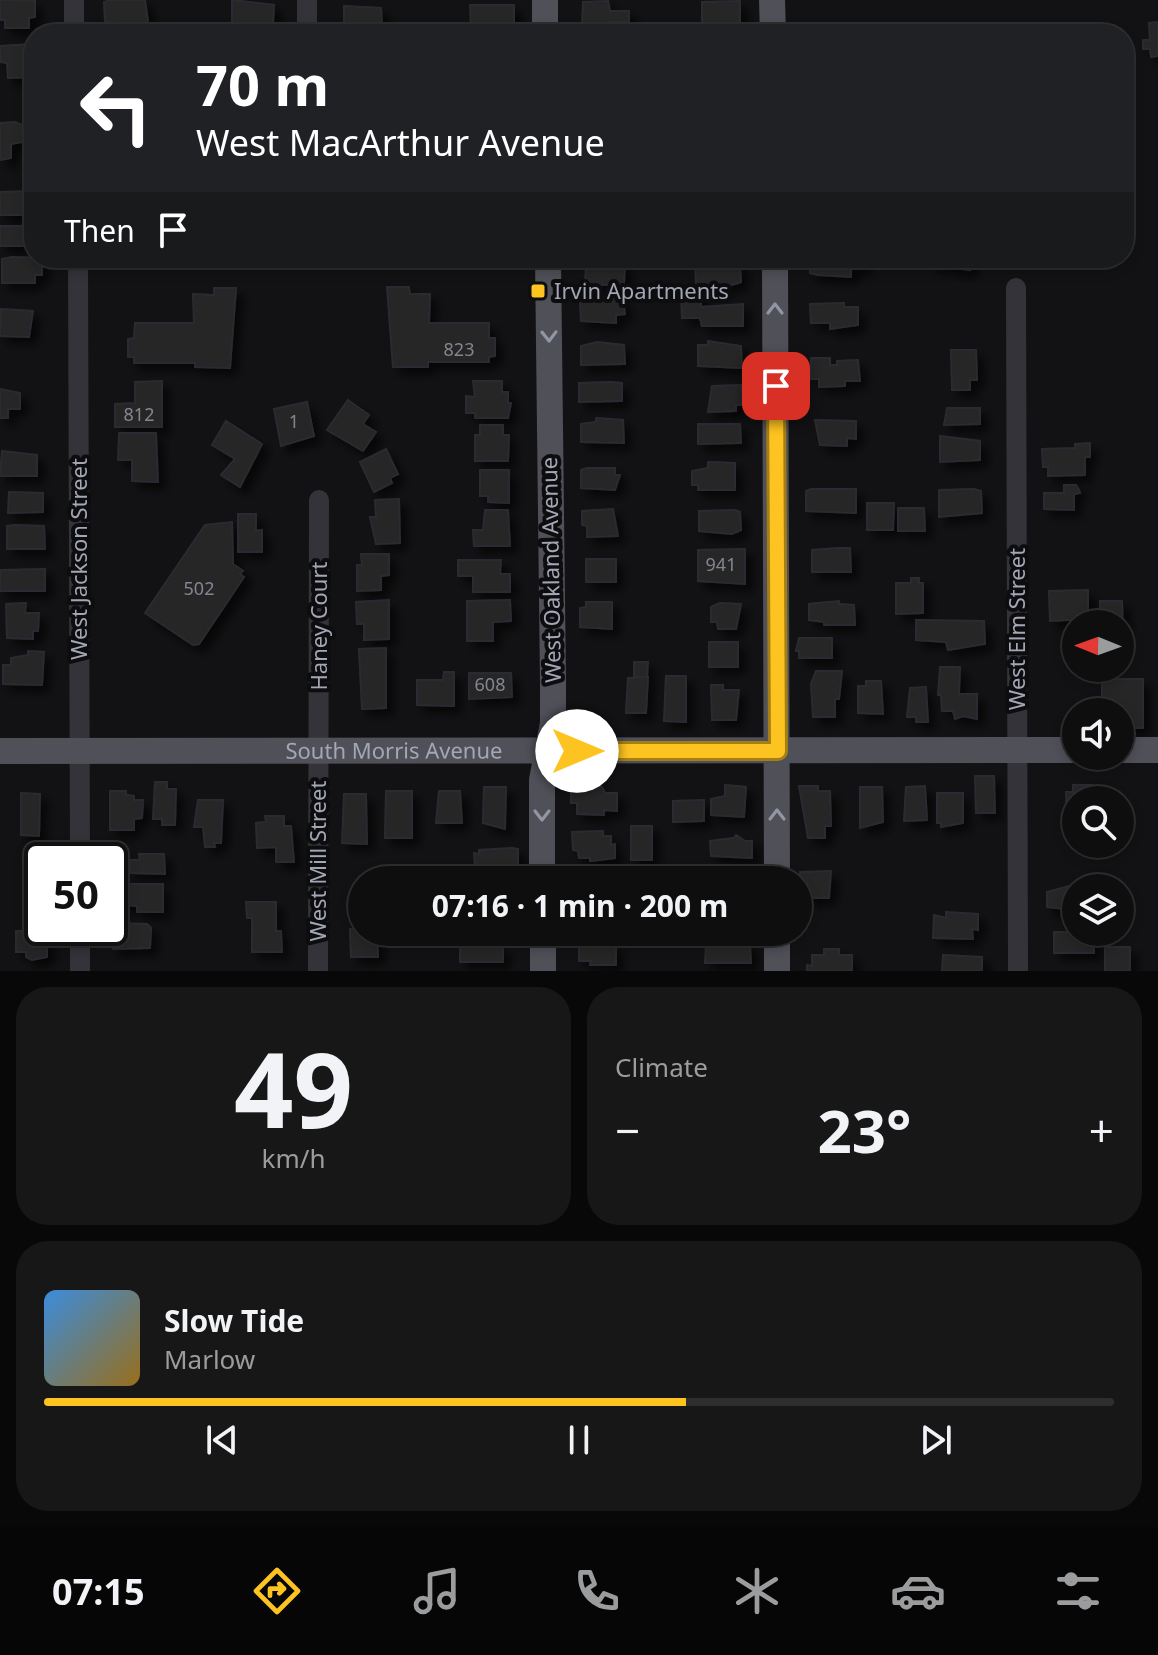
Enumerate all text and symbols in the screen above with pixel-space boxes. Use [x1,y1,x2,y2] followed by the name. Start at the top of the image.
[196,46,329,122] text: 70 m
[64,56,168,160] icon: left
[196,118,605,167] text: West MacArthur Avenue
[151,208,195,252] icon: arrive
[64,210,135,251] text: Then
[554,275,729,305] place label: Irvin Apartments
[529,282,547,300] marker: Irvin Apartments
[766,302,784,315] one-way arrow
[540,330,558,343] one-way arrow
[444,337,474,361] house number: 823
[742,352,810,420] pin
[754,364,798,408] icon: arrive
[124,402,154,426] house number: 812
[289,409,299,433] house number: 1
[533,457,567,683] street label: West Oakland Avenue
[63,458,93,660] street label: West Jackson Street
[1001,548,1031,710] street label: West Elm Street
[706,552,736,576] house number: 941
[303,561,333,691] street label: Haney Court
[184,576,214,600] house number: 502
[1062,610,1134,682] north arrow
[1062,610,1134,946] map controls
[475,672,505,696] house number: 608
[1062,698,1134,770] button: sound
[535,709,619,793] position arrow
[285,735,503,765] street label: South Morris Avenue
[302,781,332,941] street label: West Mill Street
[1062,786,1134,858] button: search
[768,808,786,821] one-way arrow
[533,809,551,822] one-way arrow
[24,842,128,946] speed limit sign: 50
[1062,874,1134,946] button: layers
[432,885,728,926] text: 07:16 · 1 min · 200 m
[234,1017,353,1158] text: 49
[615,1049,708,1085] text: Climate
[817,1089,912,1171] text: 23°
[615,1100,640,1160] text: −
[1089,1100,1114,1160] text: +
[262,1140,325,1176] text: km/h
[164,1300,304,1341] text: Slow Tide
[164,1341,255,1377] text: Marlow
[200,1418,244,1462] icon: previous
[557,1418,601,1462] icon: pause
[914,1418,958,1462] icon: next
[249,1563,305,1619] icon: directions
[409,1563,465,1619] icon: music
[569,1563,625,1619] icon: phone
[729,1563,785,1619] icon: climate
[890,1563,946,1619] icon: car
[1050,1563,1106,1619] icon: filters
[52,1567,145,1616] text: 07:15

